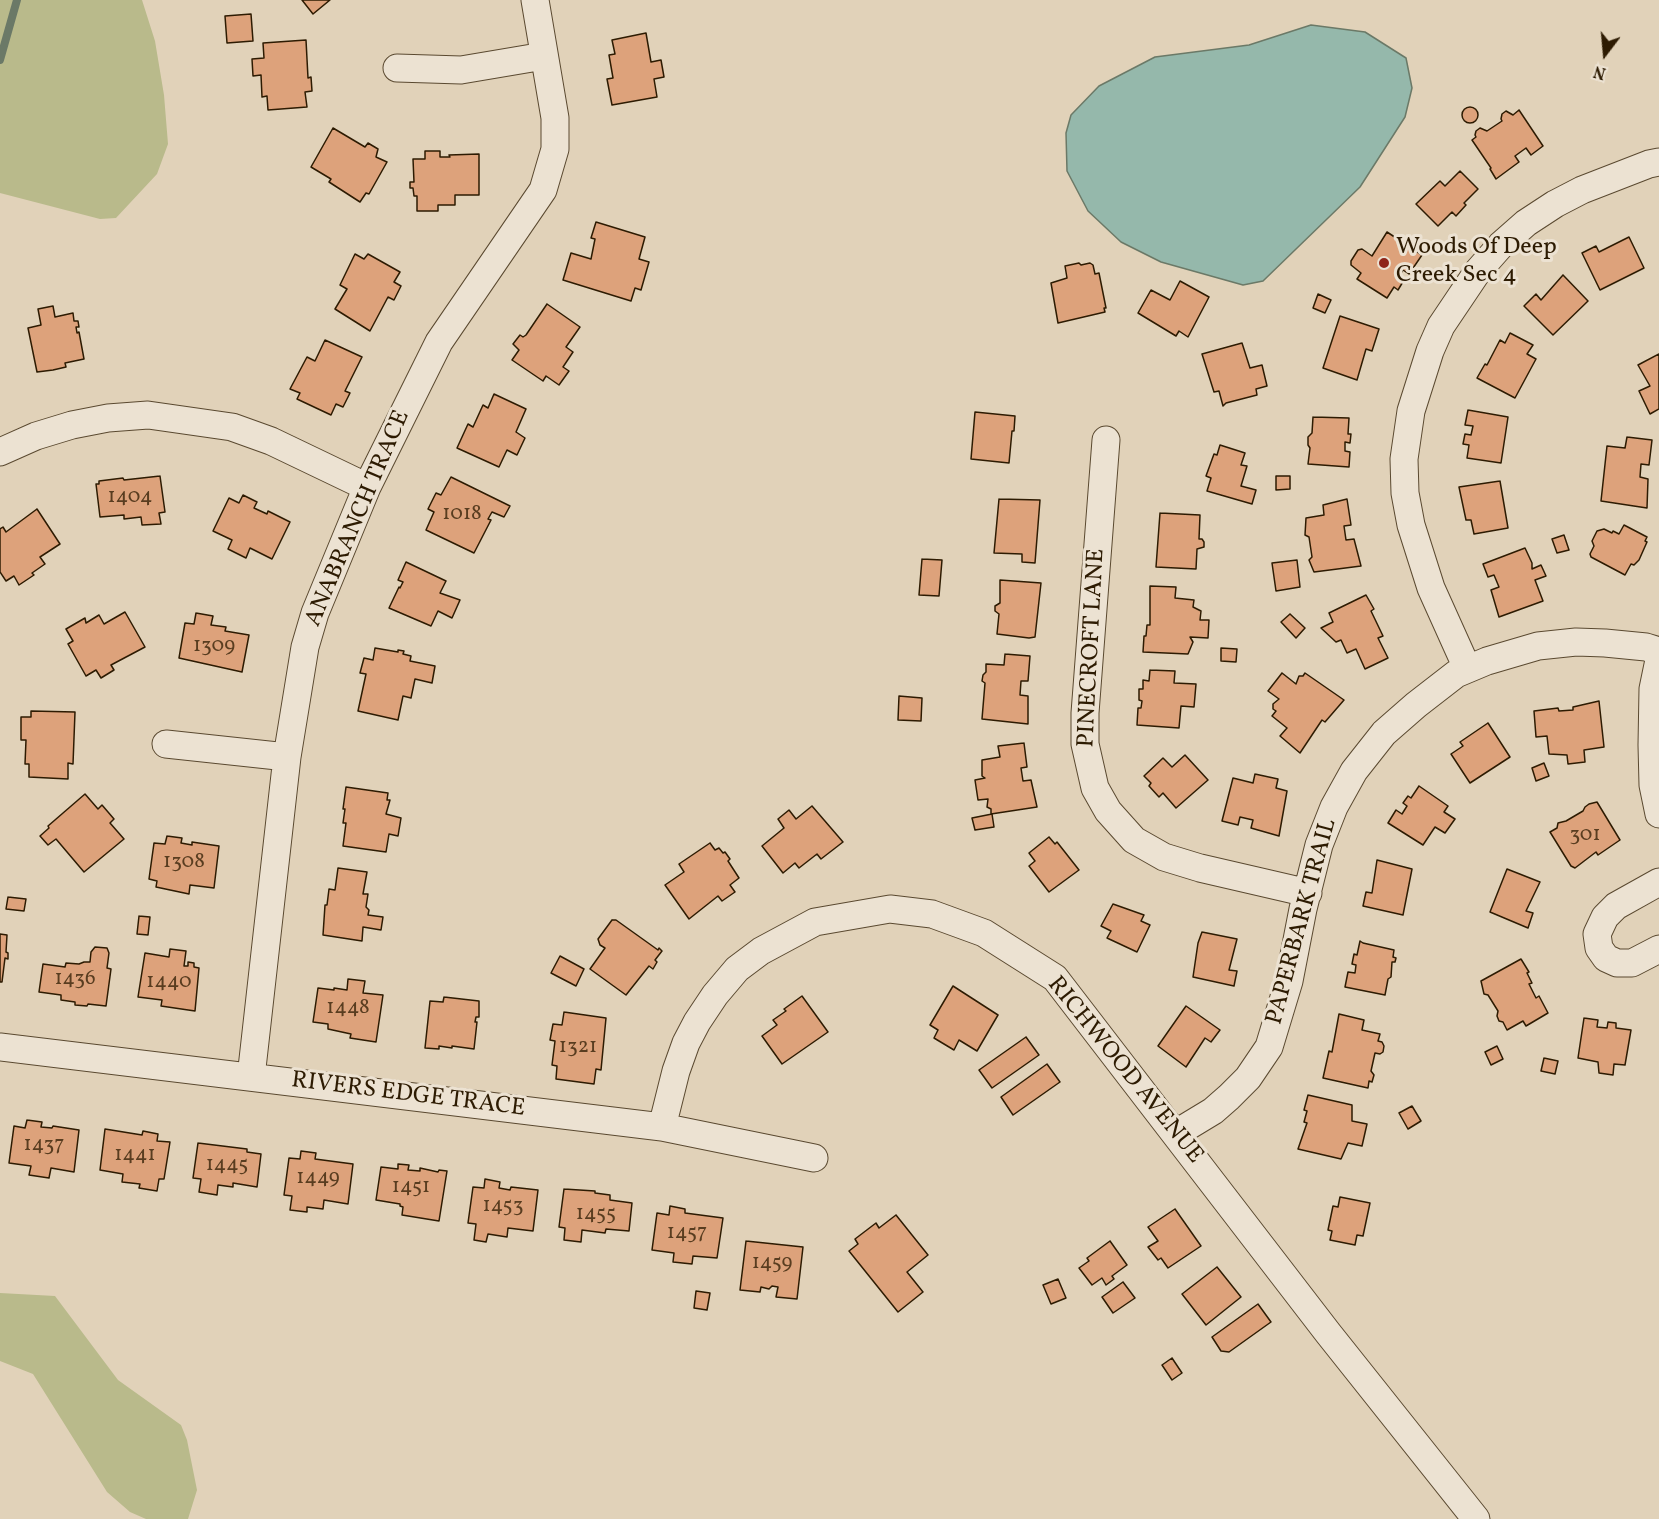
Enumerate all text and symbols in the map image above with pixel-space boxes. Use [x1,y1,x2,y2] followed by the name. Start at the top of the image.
[1575,24,1635,84] north arrow
[1591,59,1609,83] text: N
[1396,235,1557,291] place label: Woods Of Deep Creek Sec 4
[1377,256,1391,270] marker: Woods Of Deep Creek Sec 4
[300,407,418,631] street label: ANABRANCH TRACE
[108,485,152,511] house number: 1404
[442,502,482,528] house number: 1018
[1073,548,1113,748] street label: PINECROFT LANE
[193,634,235,660] house number: 1309
[1262,816,1344,1028] street label: PAPERBARK TRAIL
[1569,823,1601,849] house number: 301
[163,850,205,876] house number: 1308
[54,967,96,993] house number: 1436
[146,970,192,996] house number: 1440
[1040,972,1208,1170] street label: RICHWOOD AVENUE
[326,996,370,1022] house number: 1448
[559,1035,597,1061] house number: 1321
[289,1067,527,1125] street label: RIVERS EDGE TRACE
[24,1133,64,1159] house number: 1437
[114,1143,156,1169] house number: 1441
[206,1153,248,1179] house number: 1445
[296,1166,340,1192] house number: 1449
[392,1175,430,1201] house number: 1451
[483,1194,523,1220] house number: 1453
[576,1202,616,1228] house number: 1455
[667,1221,707,1247] house number: 1457
[752,1251,792,1277] house number: 1459

